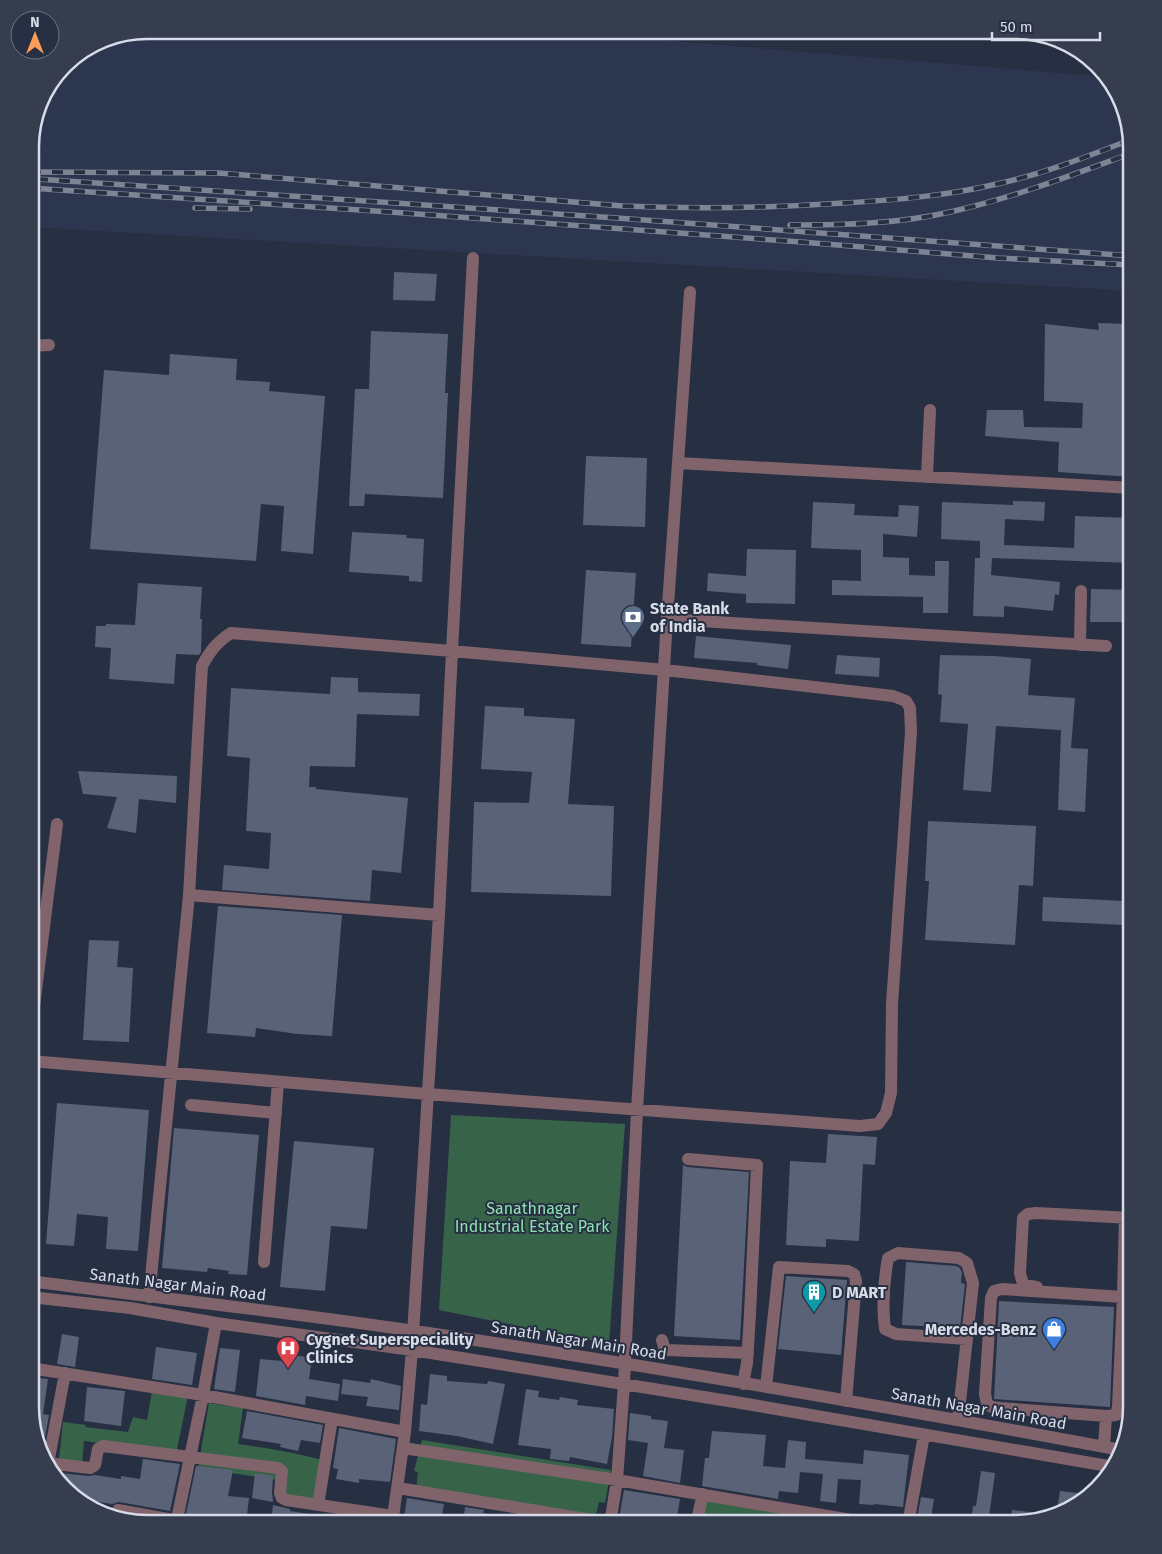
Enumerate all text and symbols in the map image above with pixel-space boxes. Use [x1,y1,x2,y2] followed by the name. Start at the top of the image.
[10,10,60,60] north arrow
[992,10,1100,42] scale bar
[30,14,40,31] text: N
[1000,18,1033,36] text: 50 m
[650,599,729,636] place label: State Bank of India
[620,604,646,638] bank icon: State Bank of India
[455,1199,610,1236] park label: Sanathnagar Industrial Estate Park
[89,1264,267,1305] street label: Sanath Nagar Main Road
[801,1279,827,1313] building icon: D MART
[832,1283,887,1302] place label: D MART
[1041,1316,1067,1350] shop icon: Mercedes-Benz
[490,1317,668,1364] street label: Sanath Nagar Main Road
[925,1320,1037,1339] place label: Mercedes-Benz
[306,1330,474,1367] place label: Cygnet Superspeciality Clinics
[275,1335,301,1369] hospital icon: Cygnet Superspeciality Clinics
[890,1384,1068,1433] street label: Sanath Nagar Main Road

